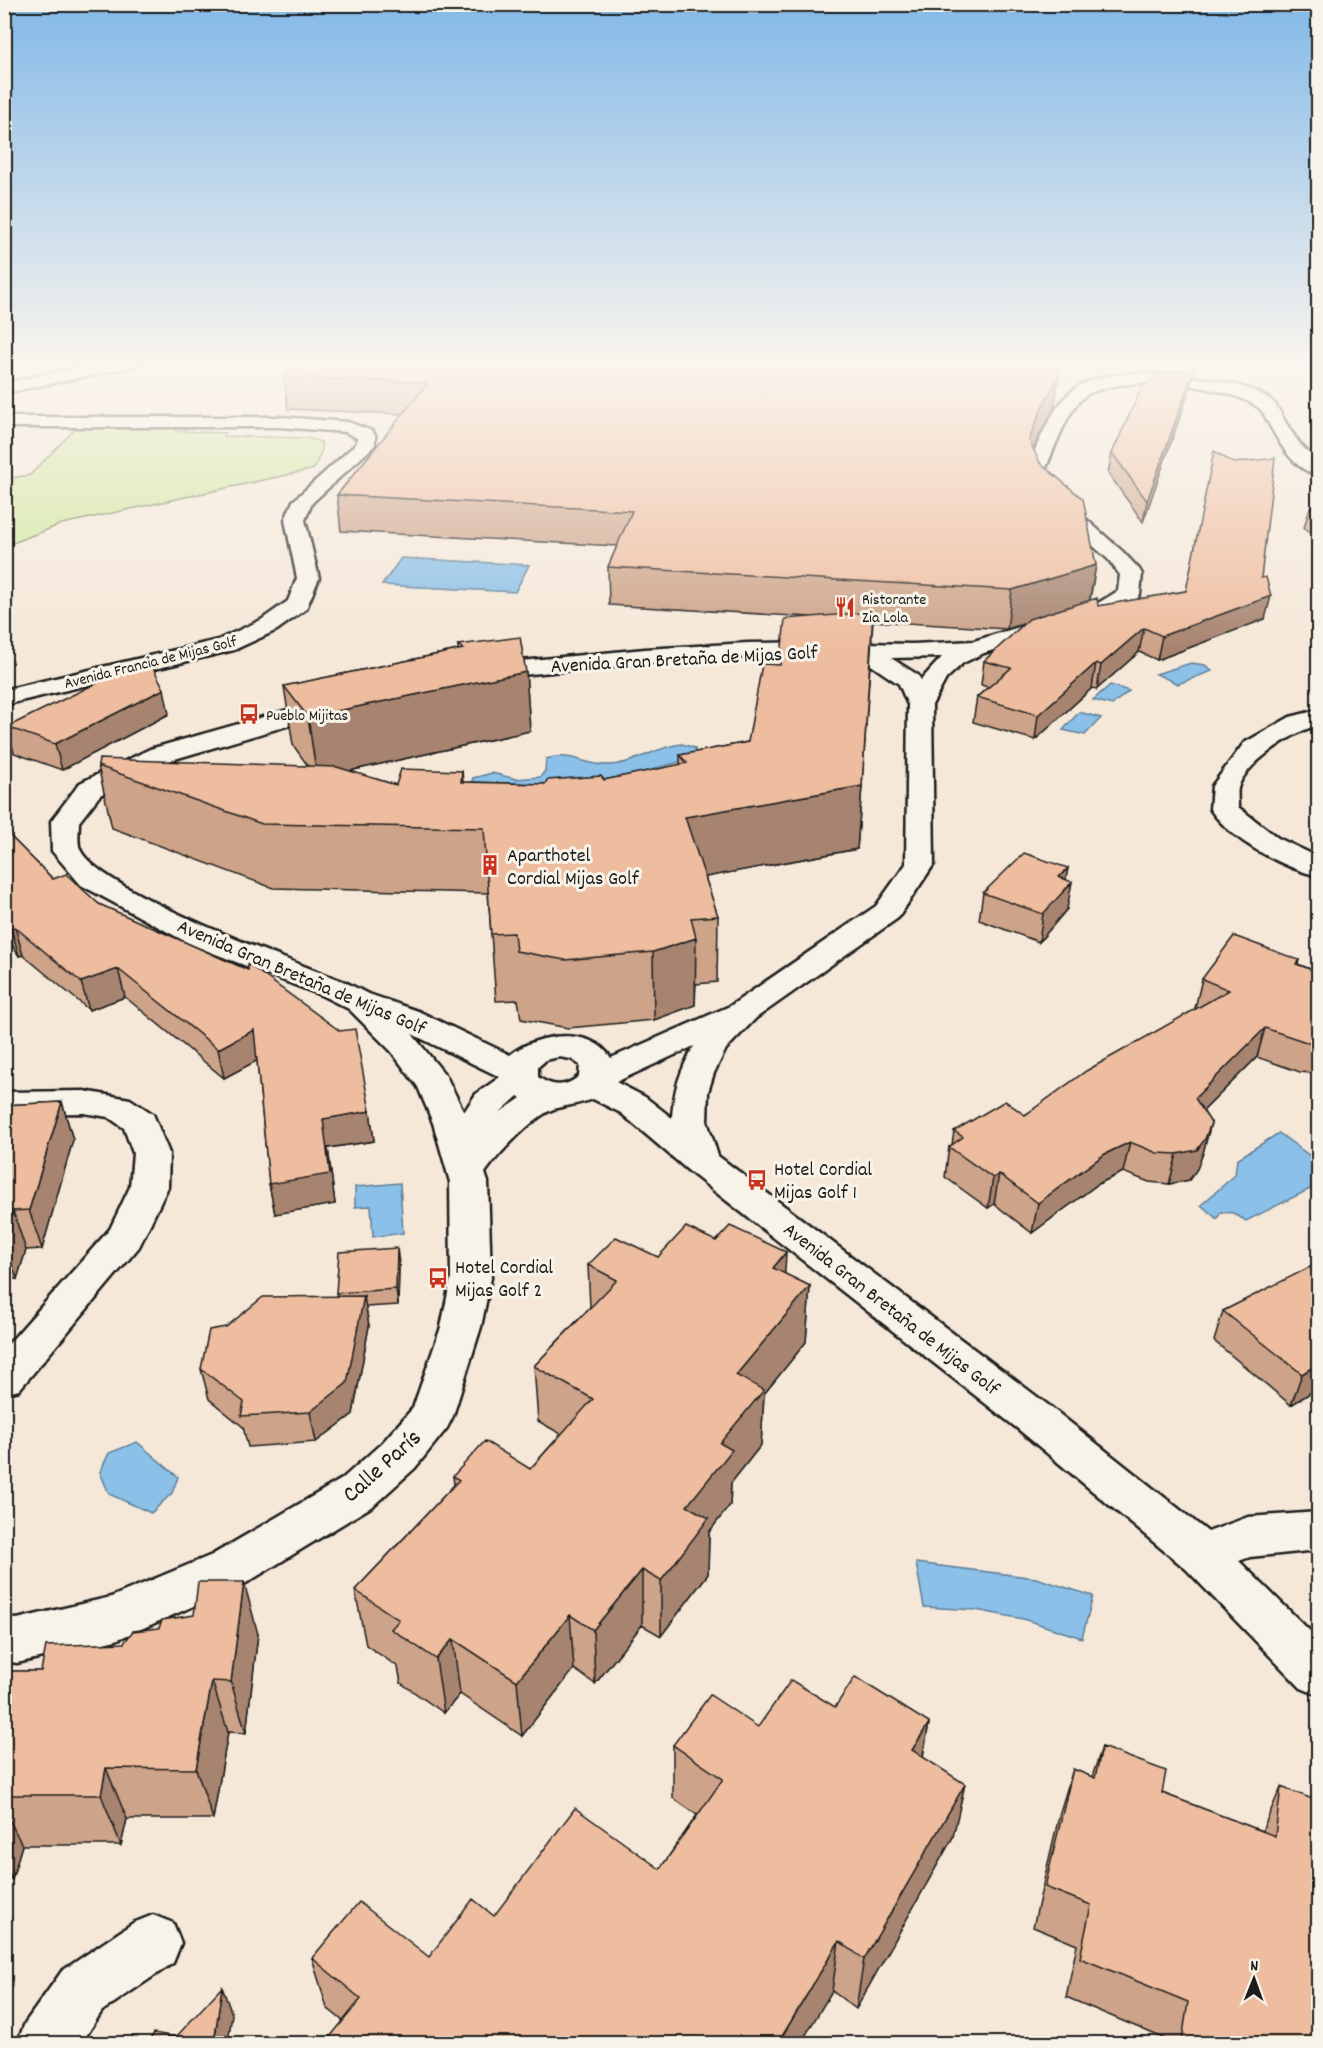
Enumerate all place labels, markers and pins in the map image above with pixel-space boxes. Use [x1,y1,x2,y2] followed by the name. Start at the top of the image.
[862,589,926,630] place label: Ristorante Zia Lola
[833,595,857,619] restaurant icon: Ristorante Zia Lola
[237,702,261,726] bus stop icon: Pueblo Mijitas
[266,705,349,728] place label: Pueblo Mijitas
[507,843,640,894] place label: Aparthotel Cordial Mijas Golf
[478,853,502,877] building icon: Aparthotel Cordial Mijas Golf
[774,1157,872,1208] place label: Hotel Cordial Mijas Golf 1
[745,1168,769,1192] bus stop icon: Hotel Cordial Mijas Golf 1
[455,1255,553,1306] place label: Hotel Cordial Mijas Golf 2
[426,1266,450,1290] bus stop icon: Hotel Cordial Mijas Golf 2

